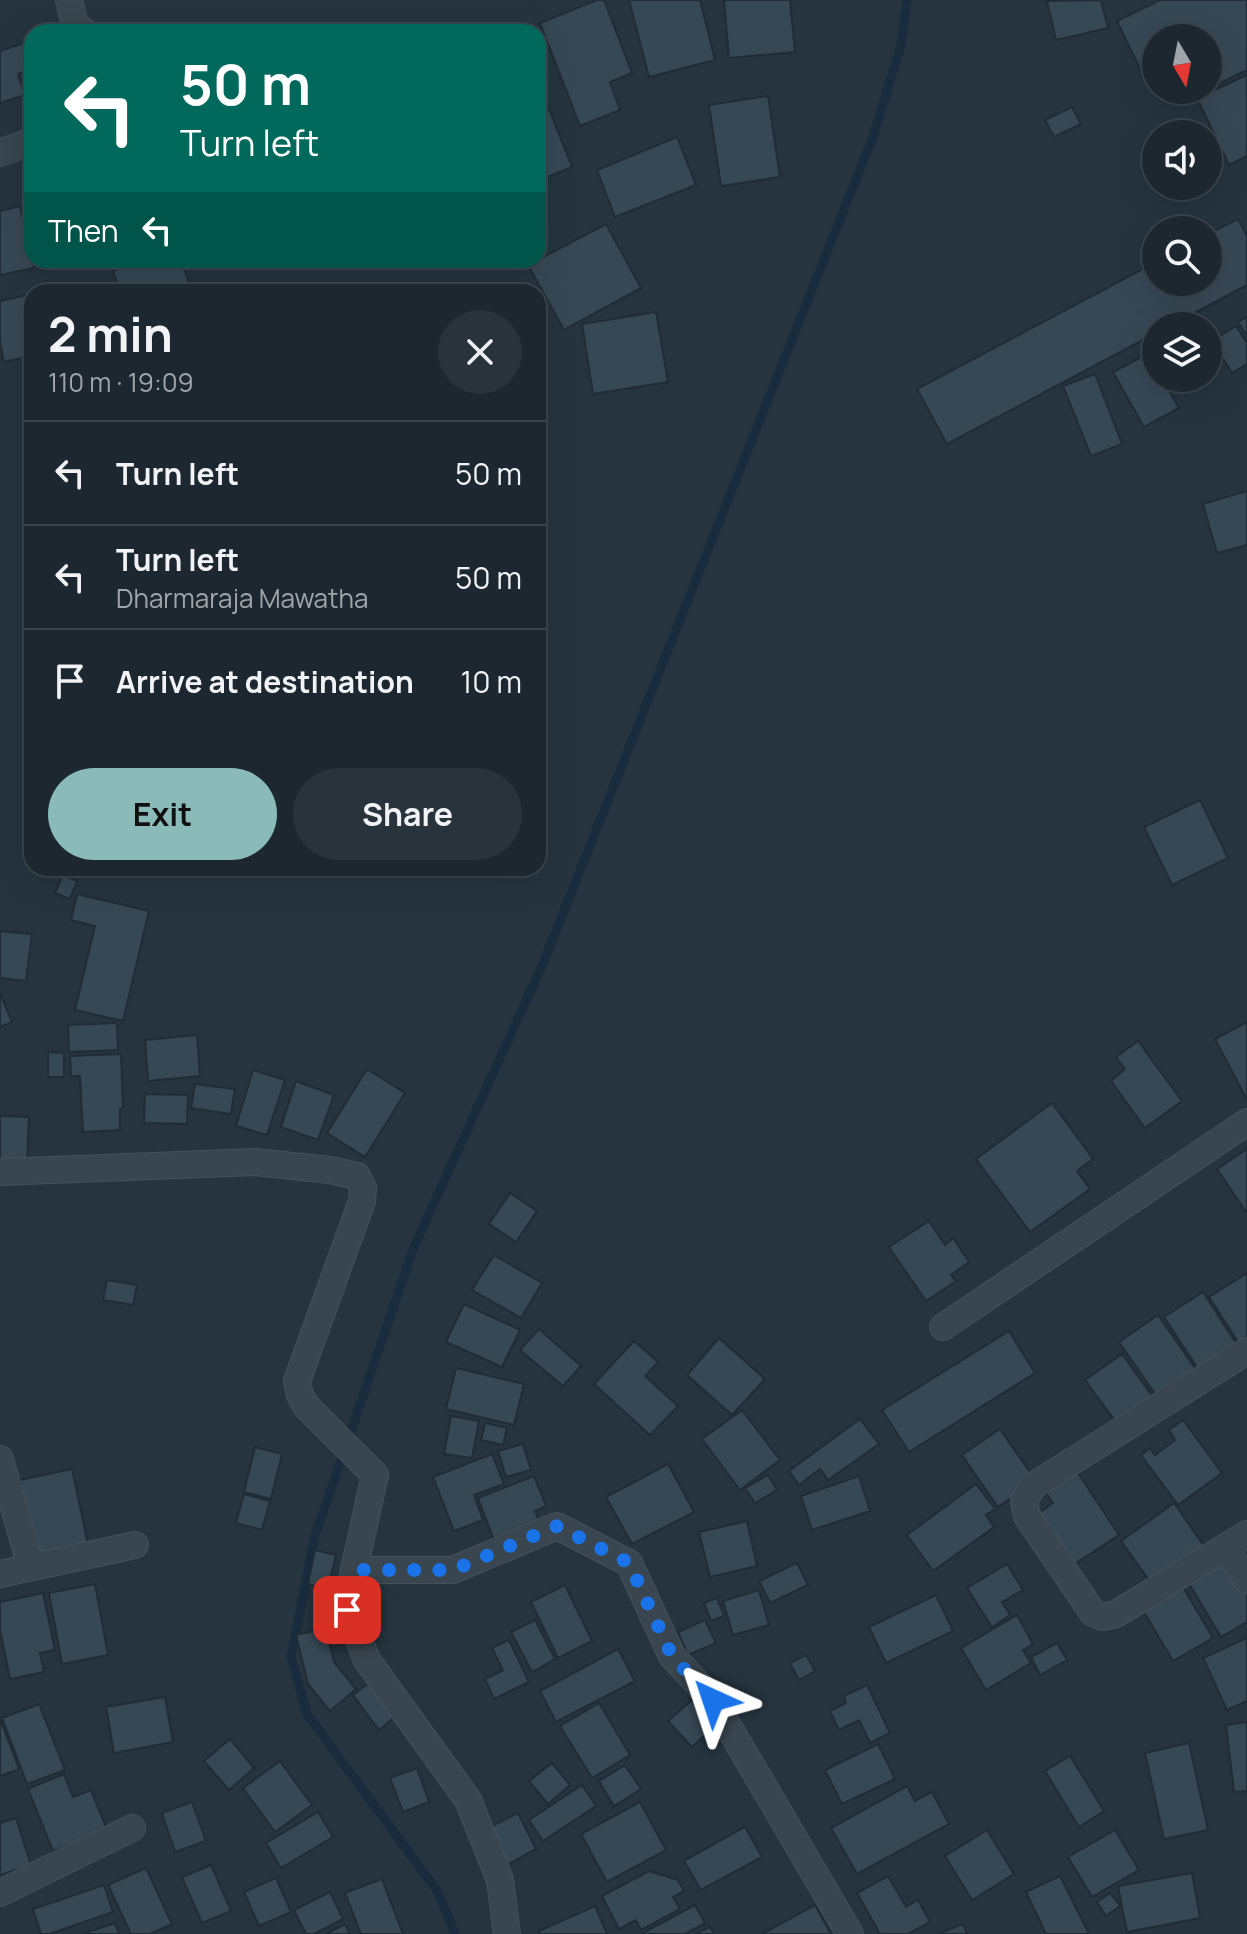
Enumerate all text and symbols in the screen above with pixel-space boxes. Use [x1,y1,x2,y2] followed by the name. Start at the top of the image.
[1142,24,1222,104] north arrow
[1142,24,1222,392] map controls
[180,45,311,122] text: 50 m
[48,56,152,160] icon: left
[180,118,319,167] text: Turn left
[1142,120,1222,200] button: sound
[135,208,179,252] icon: left
[48,210,119,251] text: Then
[1142,216,1222,296] button: search
[48,301,173,366] text: 2 min
[438,310,522,394] button: close
[1142,312,1222,392] button: layers
[48,364,194,400] text: 110 m · 19:09
[48,451,92,495] icon: left
[116,453,239,494] text: Turn left
[455,453,522,494] text: 50 m
[116,539,239,580] text: Turn left
[48,555,92,599] icon: left
[455,557,522,598] text: 50 m
[116,580,368,616] text: Dharmaraja Mawatha
[48,659,92,703] icon: arrive
[116,661,414,702] text: Arrive at destination
[461,661,522,702] text: 10 m
[48,768,277,860] button: Exit
[293,768,522,860] button: Share
[313,1576,381,1644] pin
[325,1588,369,1632] icon: arrive
[671,1658,755,1742] position arrow

